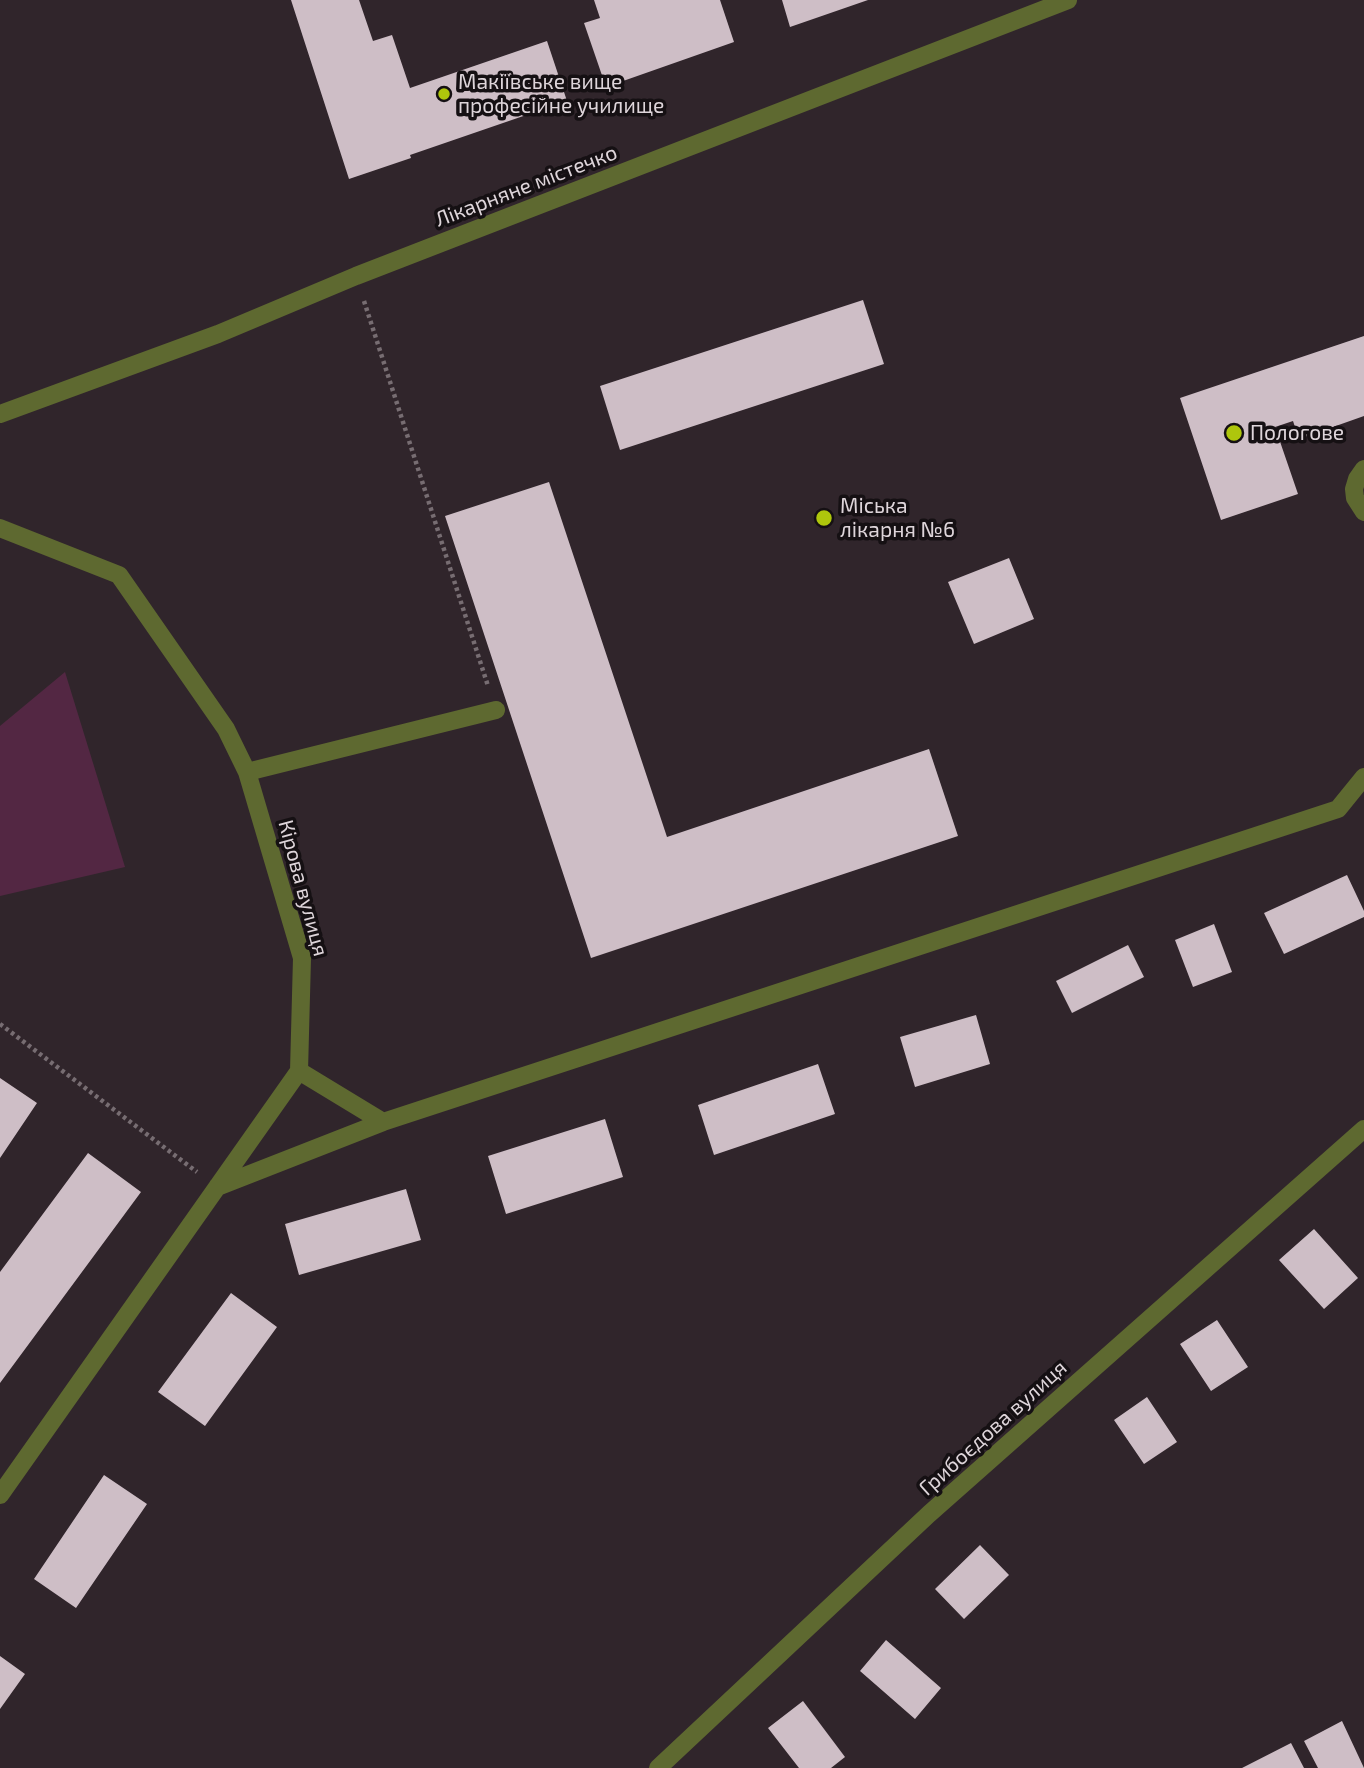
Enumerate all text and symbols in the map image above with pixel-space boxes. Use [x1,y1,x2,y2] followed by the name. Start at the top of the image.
[458,69,664,119] place label: Макіївське вище професійне училище
[436,86,452,102] marker: Макіївське вище професійне училище
[431,140,621,232] street label: Лікарняне містечко
[1250,420,1344,446] place label: Пологове
[1224,423,1244,443] marker: Пологове
[840,493,955,543] place label: Міська лікарня №6
[814,508,834,528] marker: Міська лікарня №6
[273,817,333,959] street label: Кірова вулиця
[914,1355,1072,1501] street label: Грибоєдова вулиця

